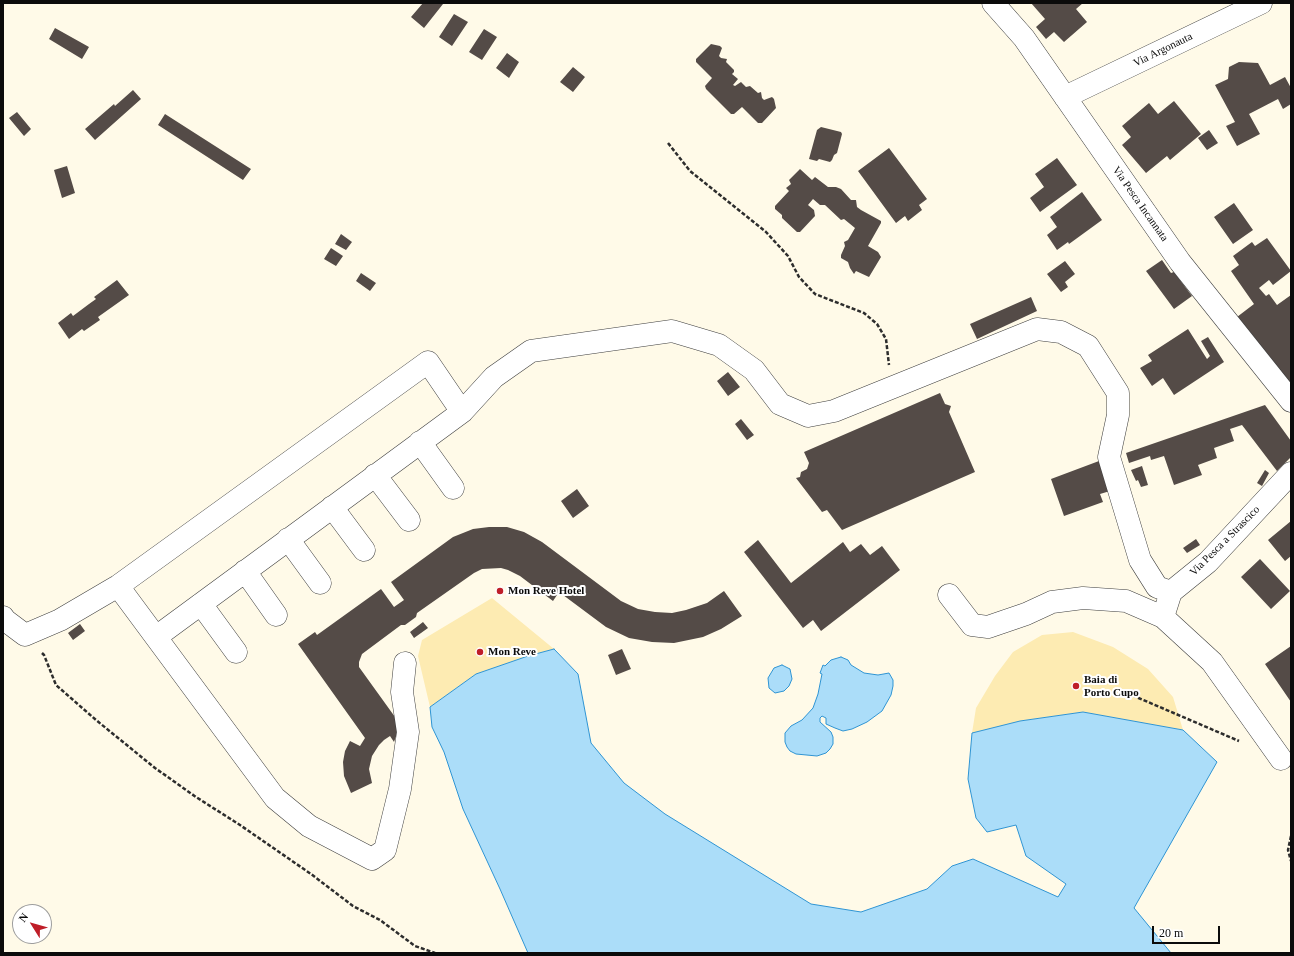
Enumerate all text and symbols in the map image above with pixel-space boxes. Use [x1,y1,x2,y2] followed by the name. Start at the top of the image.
[1131,30,1195,70] street label: Via Argonauta
[1109,164,1171,244] street label: Via Pesca Incannata
[1187,503,1263,579] street label: Via Pesca a Strascico
[508,584,584,598] place label: Mon Reve Hotel
[495,586,505,596] marker: Mon Reve Hotel
[488,645,536,659] place label: Mon Reve
[475,647,485,657] marker: Mon Reve
[1084,673,1139,699] place label: Baia di Porto Cupo
[1071,681,1081,691] marker: Baia di Porto Cupo
[12,904,52,944] north arrow
[16,911,30,924] text: N
[1154,918,1222,944] scale bar
[1159,926,1183,940] text: 20 m

